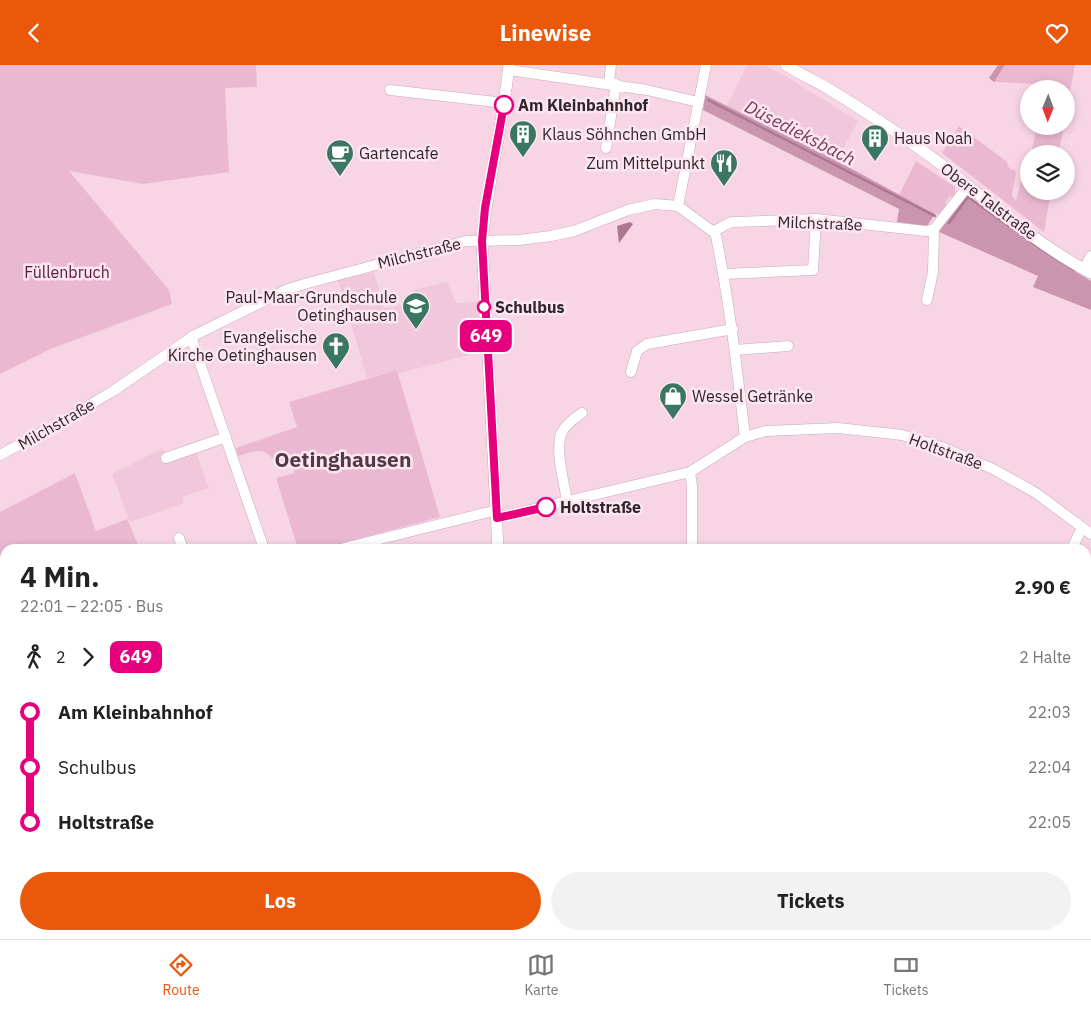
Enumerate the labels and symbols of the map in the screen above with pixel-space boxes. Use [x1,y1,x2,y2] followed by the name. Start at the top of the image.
[1020,80,1075,135] north arrow
[494,95,514,115] marker: Am Kleinbahnhof
[518,95,648,115] place label: Am Kleinbahnhof
[741,95,860,170] water label: Düsedieksbach
[508,119,538,158] building icon: Klaus Söhnchen GmbH
[860,123,890,162] building icon: Haus Noah
[542,124,707,144] place label: Klaus Söhnchen GmbH
[894,128,972,148] place label: Haus Noah
[325,138,355,177] cafe icon: Gartencafe
[359,143,439,163] place label: Gartencafe
[709,148,739,187] restaurant icon: Zum Mittelpunkt
[586,153,705,173] place label: Zum Mittelpunkt
[937,158,1041,244] street label: Obere Talstraße
[777,212,863,234] street label: Milchstraße
[375,233,463,273] street label: Milchstraße
[24,262,110,282] park label: Füllenbruch
[225,287,397,325] place label: Paul-Maar-Grundschule Oetinghausen
[401,291,431,330] school or university icon: Paul-Maar-Grundschule Oetinghausen
[495,297,565,317] place label: Schulbus
[477,300,491,314] marker: Schulbus
[457,320,515,352] line badge: 649
[168,327,317,365] place label: Evangelische Kirche Oetinghausen
[321,331,351,370] church icon: Evangelische Kirche Oetinghausen
[658,381,688,420] shop icon: Wessel Getränke
[692,386,813,406] place label: Wessel Getränke
[14,394,98,454] street label: Milchstraße
[906,428,986,474] street label: Holtstraße
[275,445,411,473] district label: Oetinghausen
[536,497,556,517] marker: Holtstraße
[560,497,641,517] place label: Holtstraße

